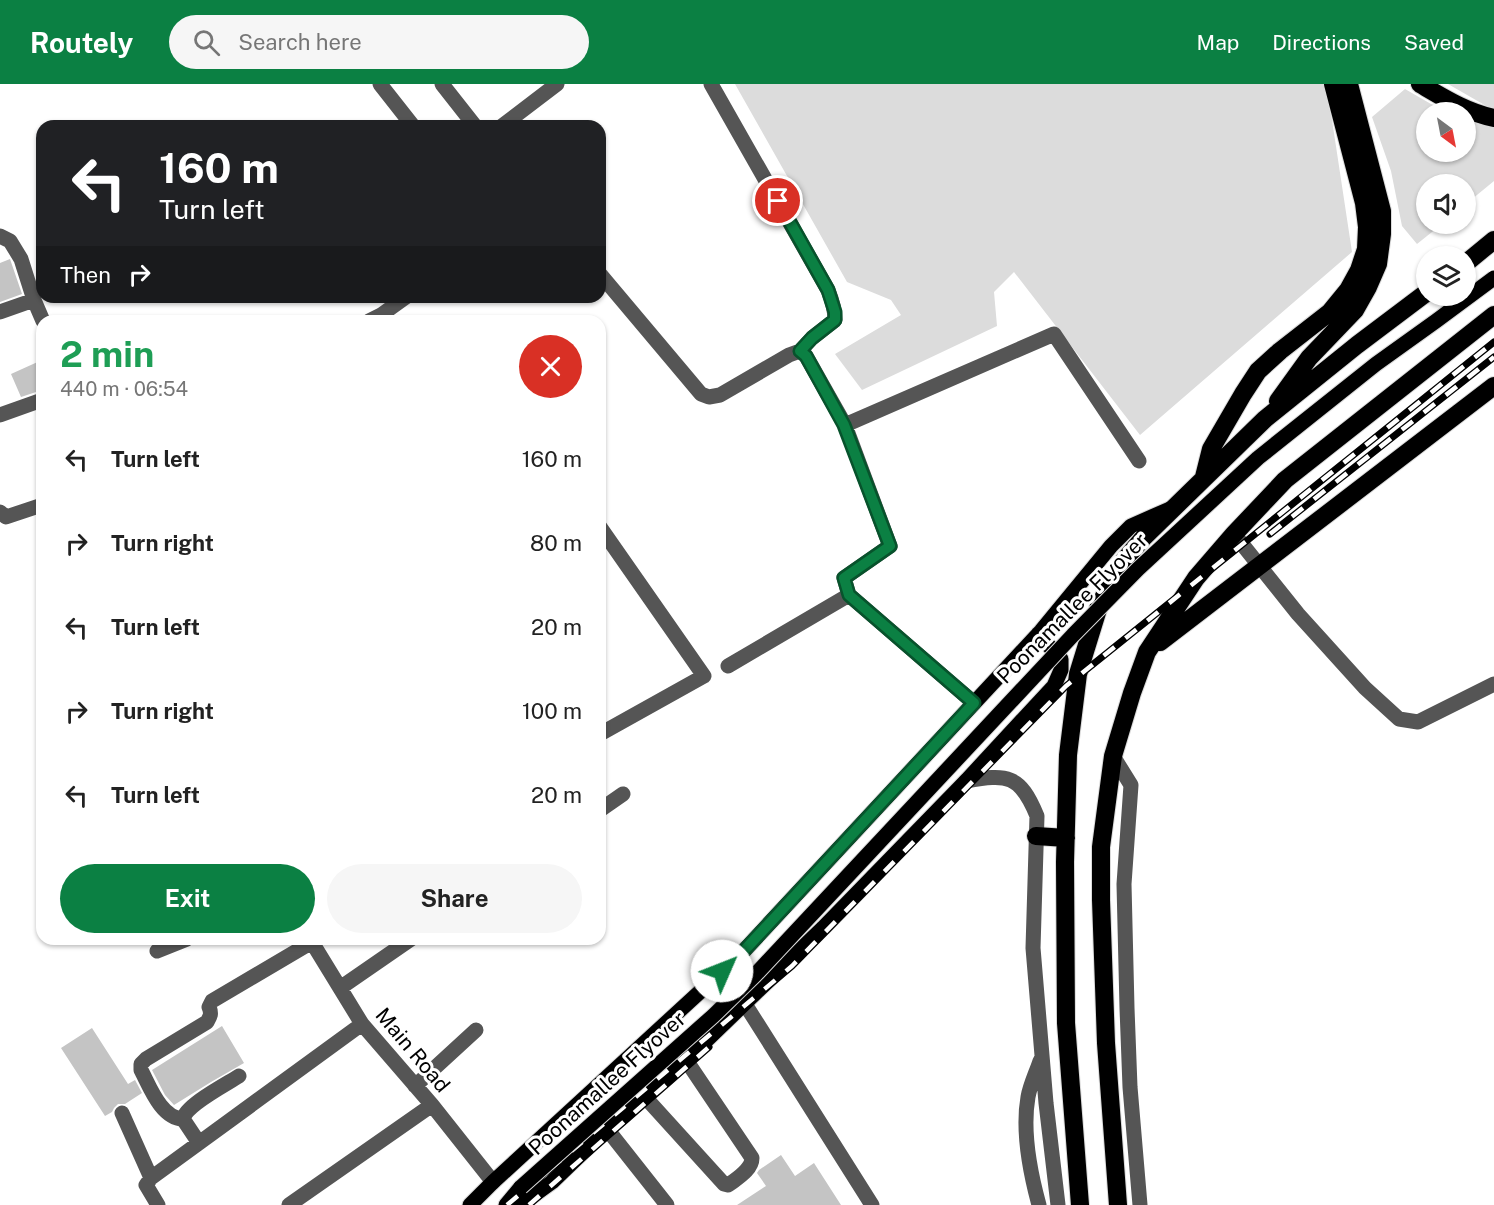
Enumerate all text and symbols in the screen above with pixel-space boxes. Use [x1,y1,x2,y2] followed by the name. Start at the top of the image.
[169,15,589,69] search box
[30,26,133,59] text: Routely
[190,26,223,59] icon: search
[238,29,362,55] text: Search here
[1197,30,1239,55] text: Map
[1272,30,1371,55] text: Directions
[1404,30,1464,55] text: Saved
[1416,102,1476,162] north arrow
[1416,102,1476,306] map controls
[159,143,279,192] text: 160 m
[60,144,138,222] icon: left
[1416,174,1476,234] button: sound
[752,175,803,226] pin
[761,184,794,217] icon: arrive
[159,193,265,225] text: Turn left
[1416,246,1476,306] button: layers
[123,258,156,291] icon: right
[60,262,111,288] text: Then
[60,333,154,375] text: 2 min
[519,335,582,398] button: close
[60,377,188,401] text: 440 m · 06:54
[60,443,93,476] icon: left
[111,446,200,472] text: Turn left
[522,446,582,472] text: 160 m
[60,527,93,560] icon: right
[992,528,1152,688] street label: Poonamallee Flyover
[111,530,214,556] text: Turn right
[530,530,582,556] text: 80 m
[60,611,93,644] icon: left
[111,614,200,640] text: Turn left
[531,614,582,640] text: 20 m
[60,695,93,728] icon: right
[111,698,214,724] text: Turn right
[522,698,582,724] text: 100 m
[60,779,93,812] icon: left
[111,782,200,808] text: Turn left
[531,782,582,808] text: 20 m
[60,864,315,933] button: Exit
[327,864,582,933] button: Share
[690,939,754,1003] position arrow
[371,1003,455,1097] street label: Main Road
[523,1006,691,1160] street label: Poonamallee Flyover

